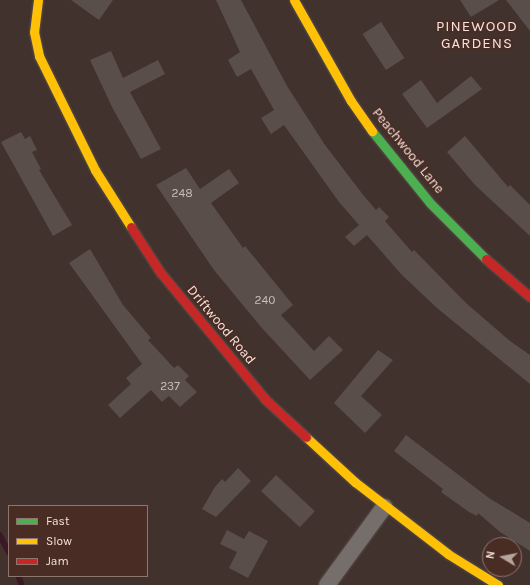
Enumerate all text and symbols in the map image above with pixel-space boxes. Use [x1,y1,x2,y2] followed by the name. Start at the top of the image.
[436,17,518,52] district label: PINEWOOD GARDENS
[368,105,448,197] street label: Peachwood Lane
[171,187,193,201] house number: 248
[183,282,259,368] street label: Driftwood Road
[255,294,275,308] house number: 240
[160,380,180,394] house number: 237
[8,505,148,577] legend
[46,514,69,528] text: Fast
[46,534,72,548] text: Slow
[482,537,522,577] north arrow
[484,550,498,560] text: N
[46,554,69,568] text: Jam

